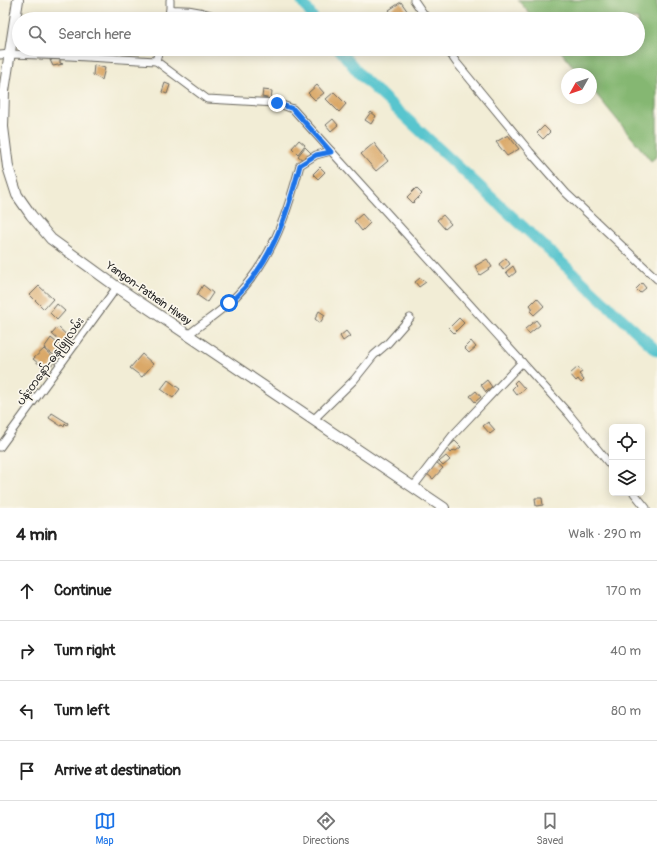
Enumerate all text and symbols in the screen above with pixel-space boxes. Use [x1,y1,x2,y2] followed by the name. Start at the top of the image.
[12,12,645,56] search box
[26,23,48,45] icon: search
[58,25,131,44] text: Search here
[561,68,597,104] north arrow
[268,94,286,112] route end
[103,259,194,328] street label: Yangon-Pathein Hiway
[220,294,238,312] route start
[13,314,88,409] street label: ပန်းတနော်-ဓနုဖြူလမ်း
[609,424,645,496] map controls
[609,424,645,460] button: locate
[609,460,645,496] button: layers
[16,524,57,545] text: 4 min
[568,526,641,542] text: Walk · 290 m
[16,580,38,602] icon: ahead
[54,581,112,600] text: Continue
[606,583,641,599] text: 170 m
[16,640,38,662] icon: right
[54,641,115,660] text: Turn right
[610,643,641,659] text: 40 m
[16,700,38,722] icon: left
[54,701,110,720] text: Turn left
[611,703,641,719] text: 80 m
[16,760,38,782] icon: arrive
[54,761,181,780] text: Arrive at destination
[94,810,116,847] tab: Map
[303,810,349,847] tab: Directions
[536,810,563,847] tab: Saved

